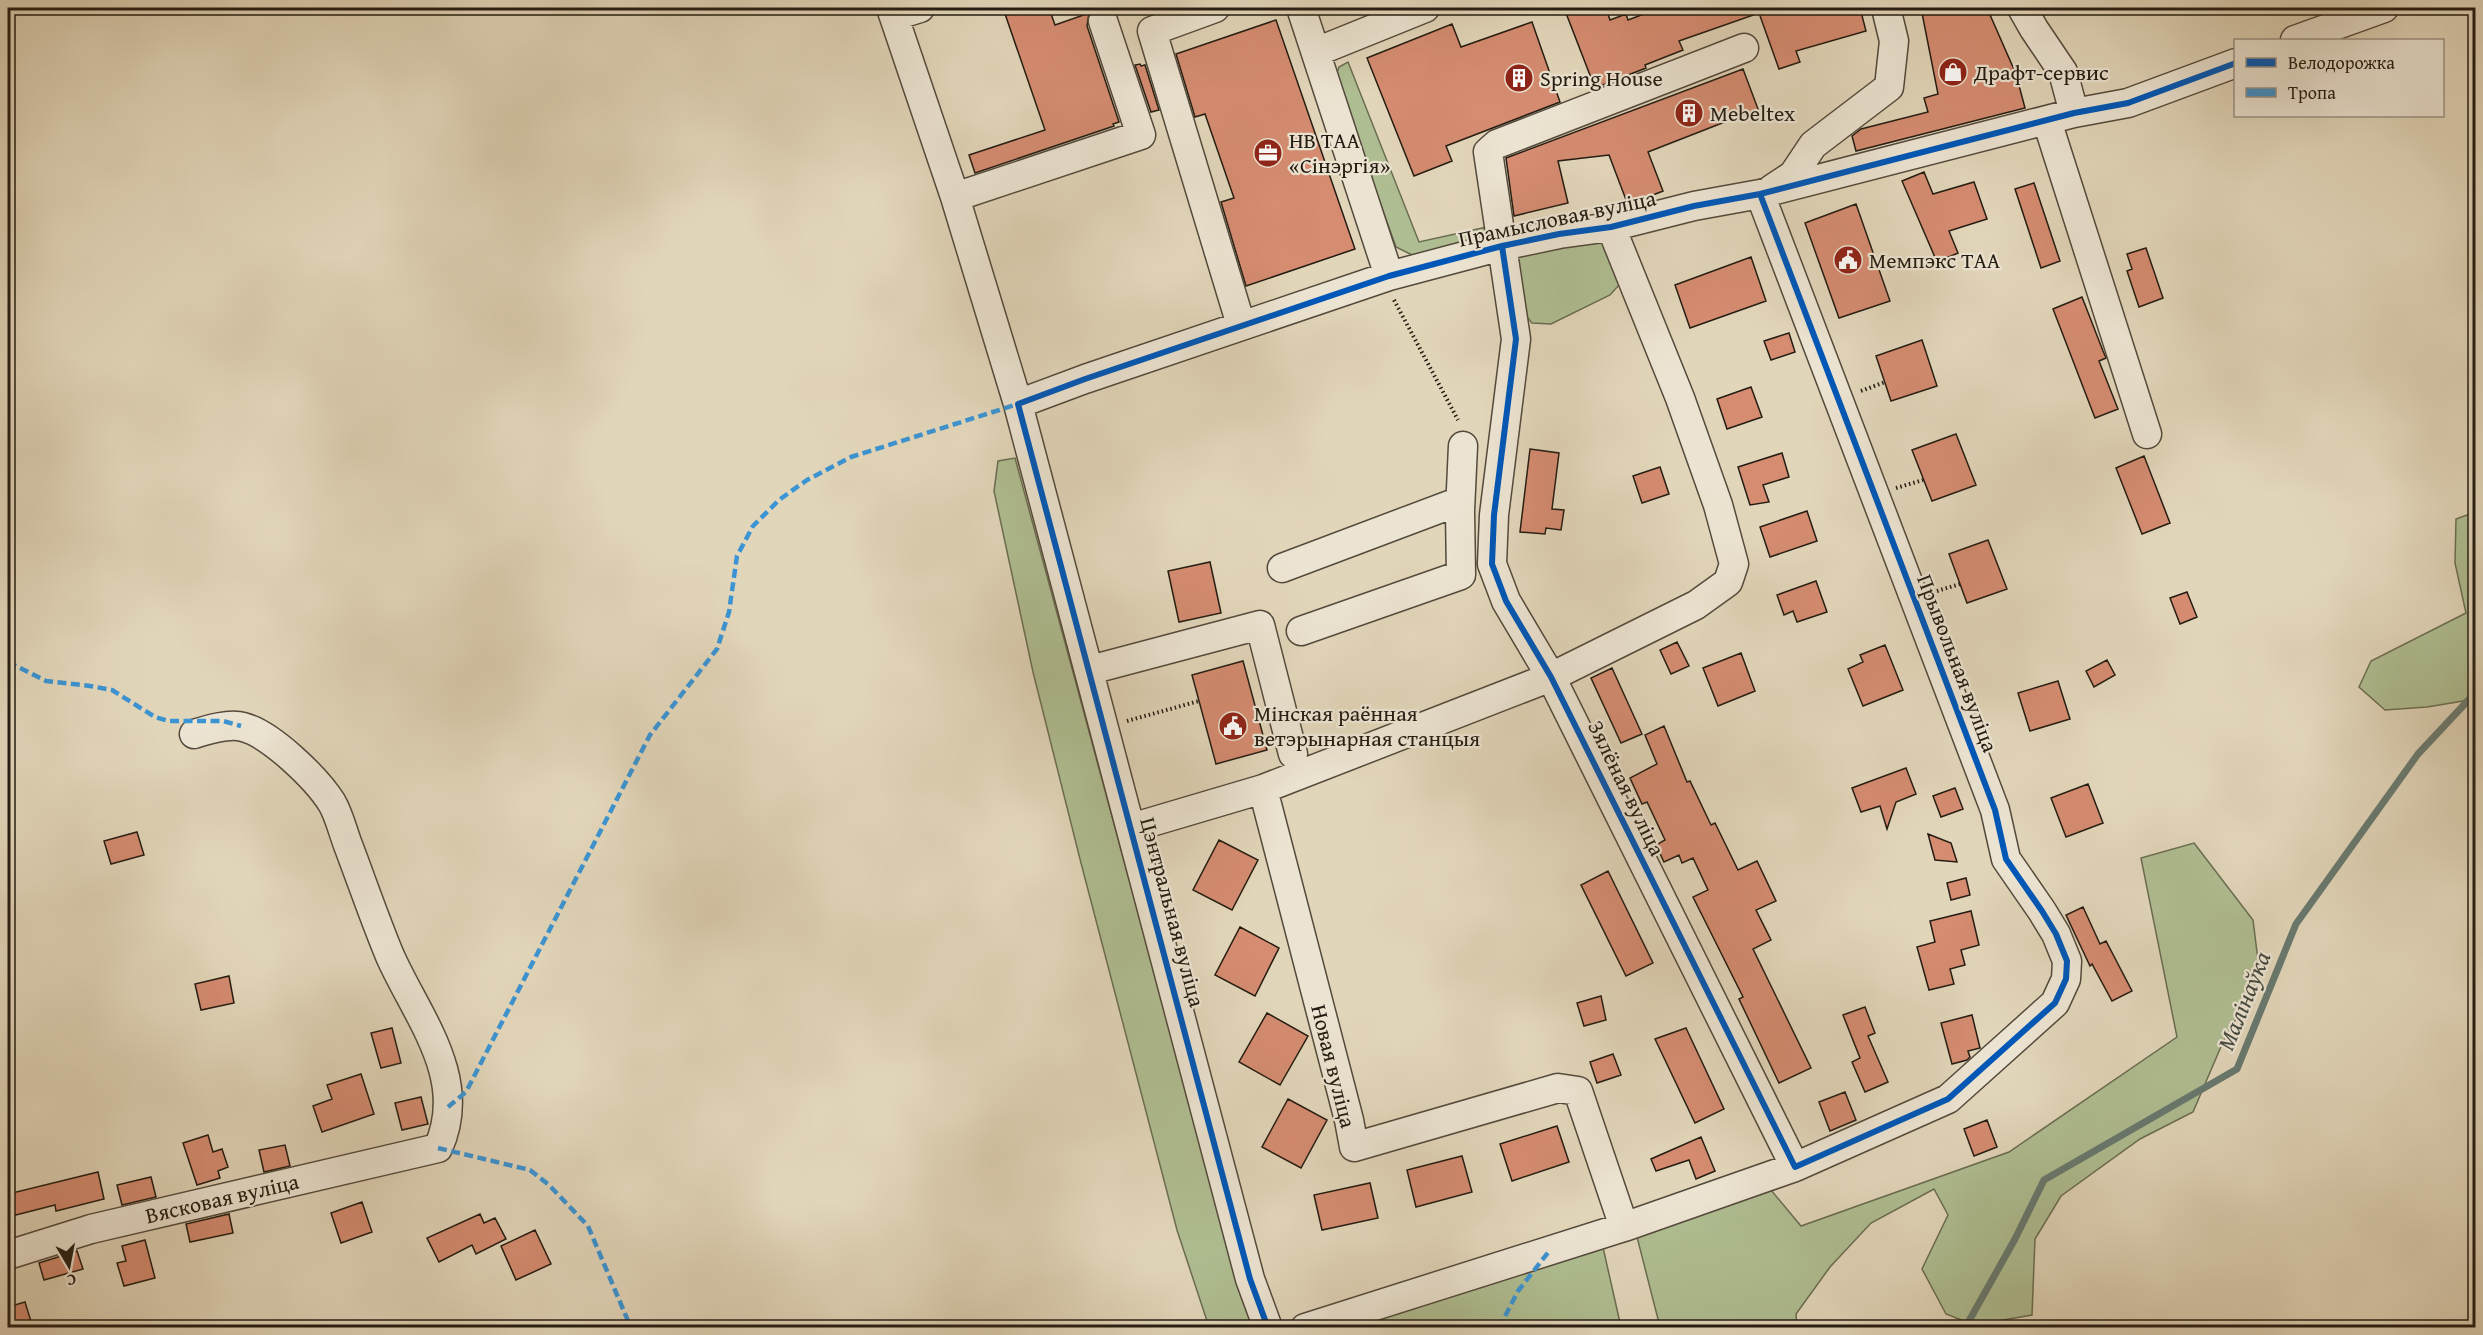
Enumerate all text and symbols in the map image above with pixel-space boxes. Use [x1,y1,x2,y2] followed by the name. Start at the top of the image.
[2234,39,2444,117] legend
[2288,49,2395,76] text: Велодорожка
[1937,56,1969,88] shop icon: Драфт-сервис
[1973,56,2109,88] place label: Драфт-сервис
[1503,62,1535,94] building icon: Spring House
[1540,62,1663,94] place label: Spring House
[2288,79,2336,106] text: Тропа
[1673,97,1705,129] building icon: Mebeltex
[1710,97,1796,129] place label: Mebeltex
[1289,124,1391,181] place label: НВ ТАА «Сінэргія»
[1252,137,1284,169] office icon: НВ ТАА «Сінэргія»
[1455,181,1659,255] street label: Прамысловая вуліца
[1832,244,1864,276] public building icon: Мемпэкс ТАА
[1869,244,2001,276] place label: Мемпэкс ТАА
[1909,569,2007,757] street label: Прывольная вуліца
[1254,697,1480,754] place label: Мінская раённая ветэрынарная станцыя
[1217,710,1249,742] public building icon: Мінская раённая ветэрынарная станцыя
[1580,715,1674,862] street label: Зялёная вуліца
[1132,814,1214,1011] street label: Цэнтральная вуліца
[2208,946,2279,1056] water label: Малінаўка
[1303,1001,1365,1132] street label: Новая вуліца
[142,1165,302,1231] street label: Вясковая вуліца
[39,1236,99,1296] north arrow
[65,1268,78,1293] text: С

